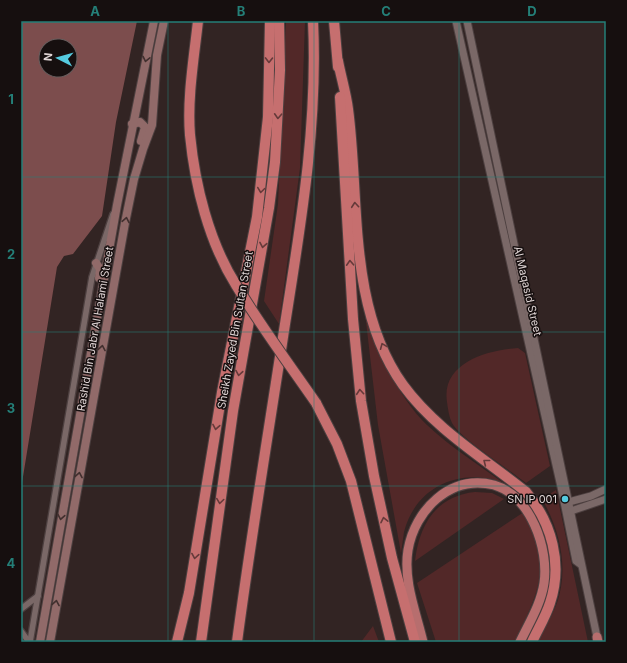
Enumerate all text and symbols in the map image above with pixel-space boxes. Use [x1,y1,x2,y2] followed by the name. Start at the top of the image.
[90,3,100,19] text: A
[237,3,246,19] text: B
[381,3,391,19] text: C
[527,3,537,19] text: D
[38,38,78,78] north arrow
[41,52,55,62] text: N
[142,56,151,62] one-way arrow
[265,57,273,63] one-way arrow
[8,91,14,107] text: 1
[274,113,283,119] one-way arrow
[257,187,266,193] one-way arrow
[351,202,360,208] one-way arrow
[121,217,129,223] one-way arrow
[259,242,267,248] one-way arrow
[74,245,116,412] street label: Rashid Bin Jabr Al Halami Street
[511,245,545,338] street label: Al Maqasid Street
[7,246,15,262] text: 2
[214,250,256,410] street label: Sheikh Zayed Bin Sultan Street
[346,260,354,266] one-way arrow
[379,342,387,349] one-way arrow
[98,345,106,351] one-way arrow
[236,370,244,376] one-way arrow
[356,389,365,395] one-way arrow
[7,400,15,416] text: 3
[213,424,221,431] one-way arrow
[484,459,491,466] one-way arrow
[74,472,83,479] one-way arrow
[507,492,557,506] place label: SN IP 001
[560,494,570,504] marker: SN IP 001
[216,498,225,504] one-way arrow
[57,514,66,520] one-way arrow
[380,517,388,523] one-way arrow
[191,553,200,559] one-way arrow
[7,555,16,571] text: 4
[51,600,60,607] one-way arrow

